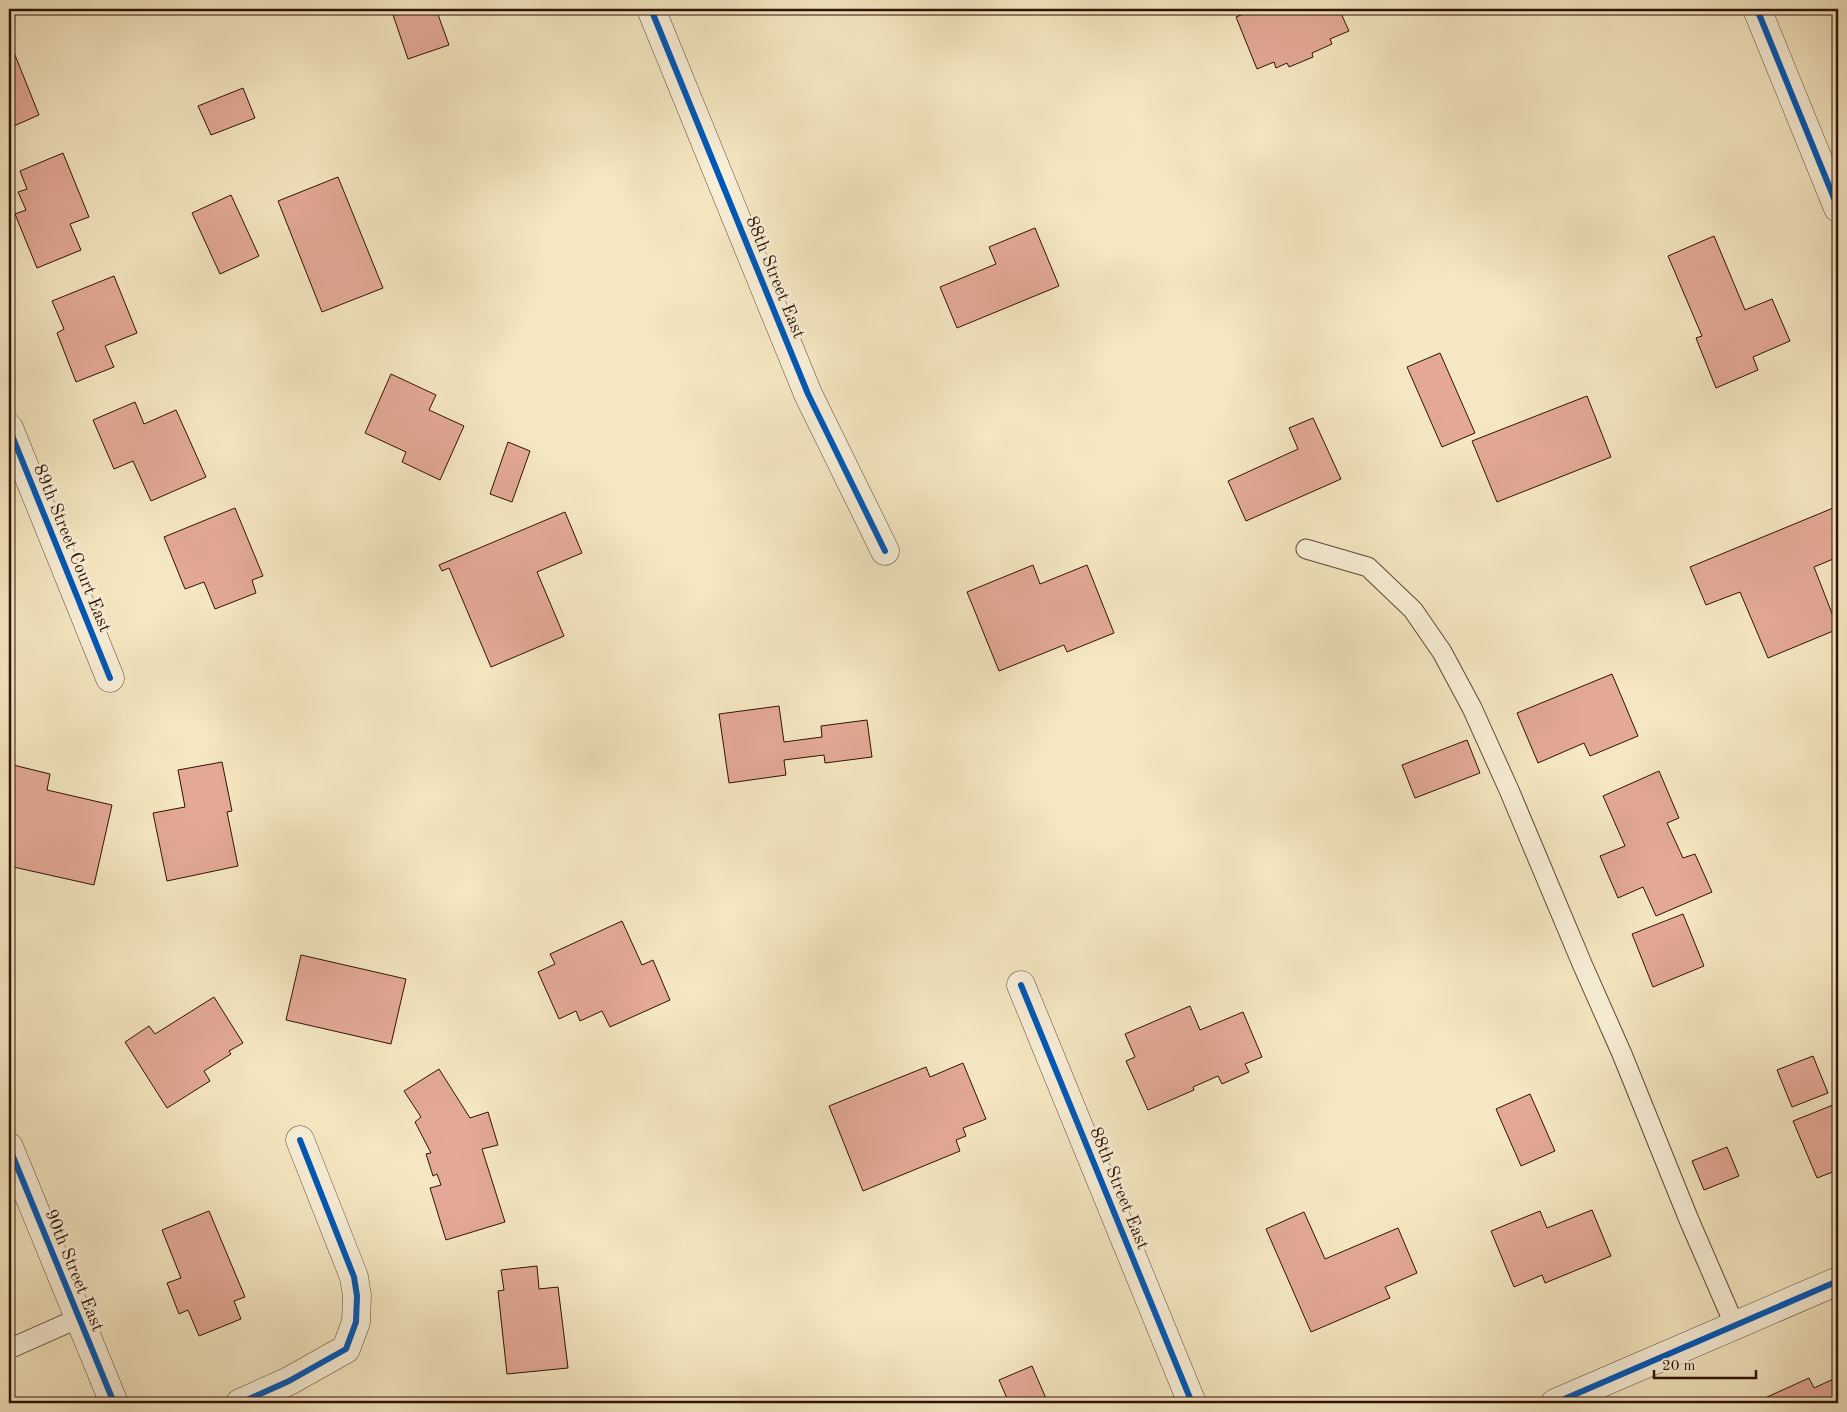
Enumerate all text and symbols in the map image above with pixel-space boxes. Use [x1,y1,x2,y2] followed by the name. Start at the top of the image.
[742,214,808,341] street label: 88th Street East
[30,462,114,635] street label: 89th Street Court East
[1086,1125,1152,1252] street label: 88th Street East
[41,1207,107,1334] street label: 90th Street East
[1654,1347,1757,1379] scale bar
[1662,1359,1696,1374] text: 20 m

